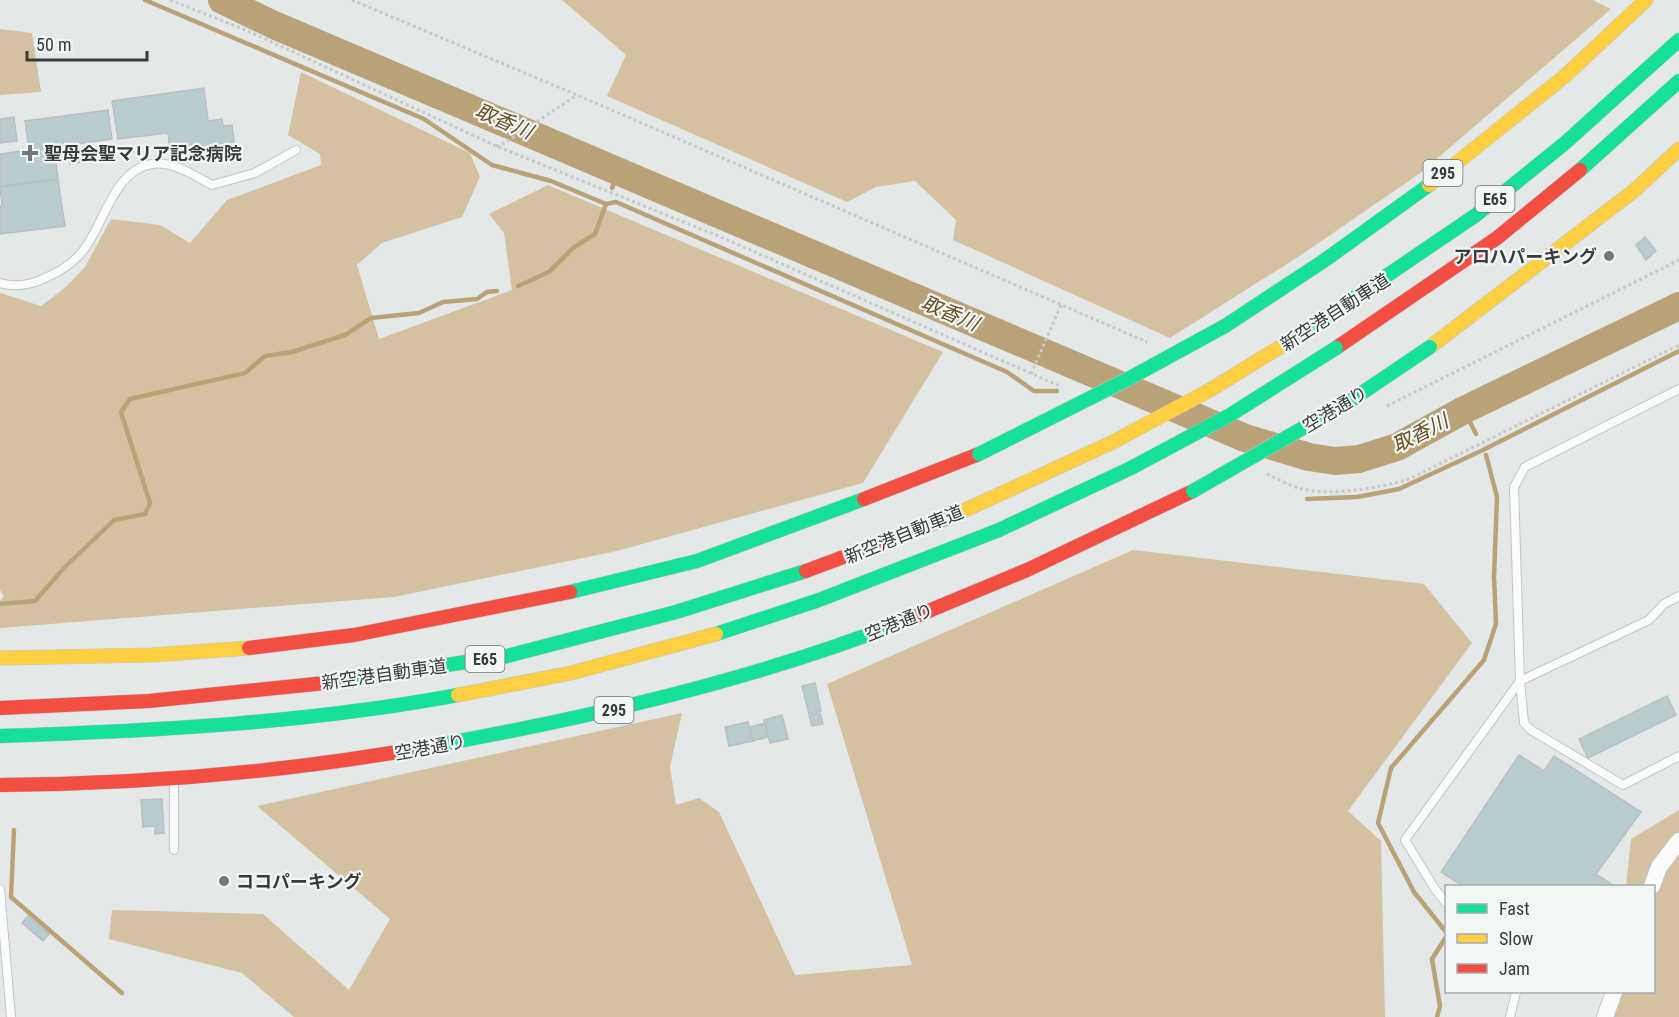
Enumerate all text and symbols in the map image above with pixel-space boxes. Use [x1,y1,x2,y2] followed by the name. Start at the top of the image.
[27,24,147,62] scale bar
[36,34,71,55] text: 50 m
[472,98,538,145] water label: 取香川
[44,143,242,164] place label: 聖母会聖マリア記念病院
[21,144,39,162] marker: 聖母会聖マリア記念病院
[1424,160,1462,186] road number: 295
[1476,186,1514,212] road number: E65
[1454,246,1597,267] place label: アロハパーキング
[1602,249,1616,263] marker: アロハパーキング
[1276,269,1394,355] street label: 新空港自動車道
[918,290,984,337] water label: 取香川
[1299,381,1371,437] street label: 空港通り
[1388,408,1454,457] water label: 取香川
[842,501,966,567] street label: 新空港自動車道
[862,599,936,645] street label: 空港通り
[466,646,504,672] road number: E65
[320,655,448,693] street label: 新空港自動車道
[594,697,634,723] road number: 295
[393,730,467,764] street label: 空港通り
[236,871,361,892] place label: ココパーキング
[217,874,231,888] marker: ココパーキング
[1445,885,1655,993] legend
[1499,898,1530,919] text: Fast
[1499,928,1534,949] text: Slow
[1499,958,1530,979] text: Jam

